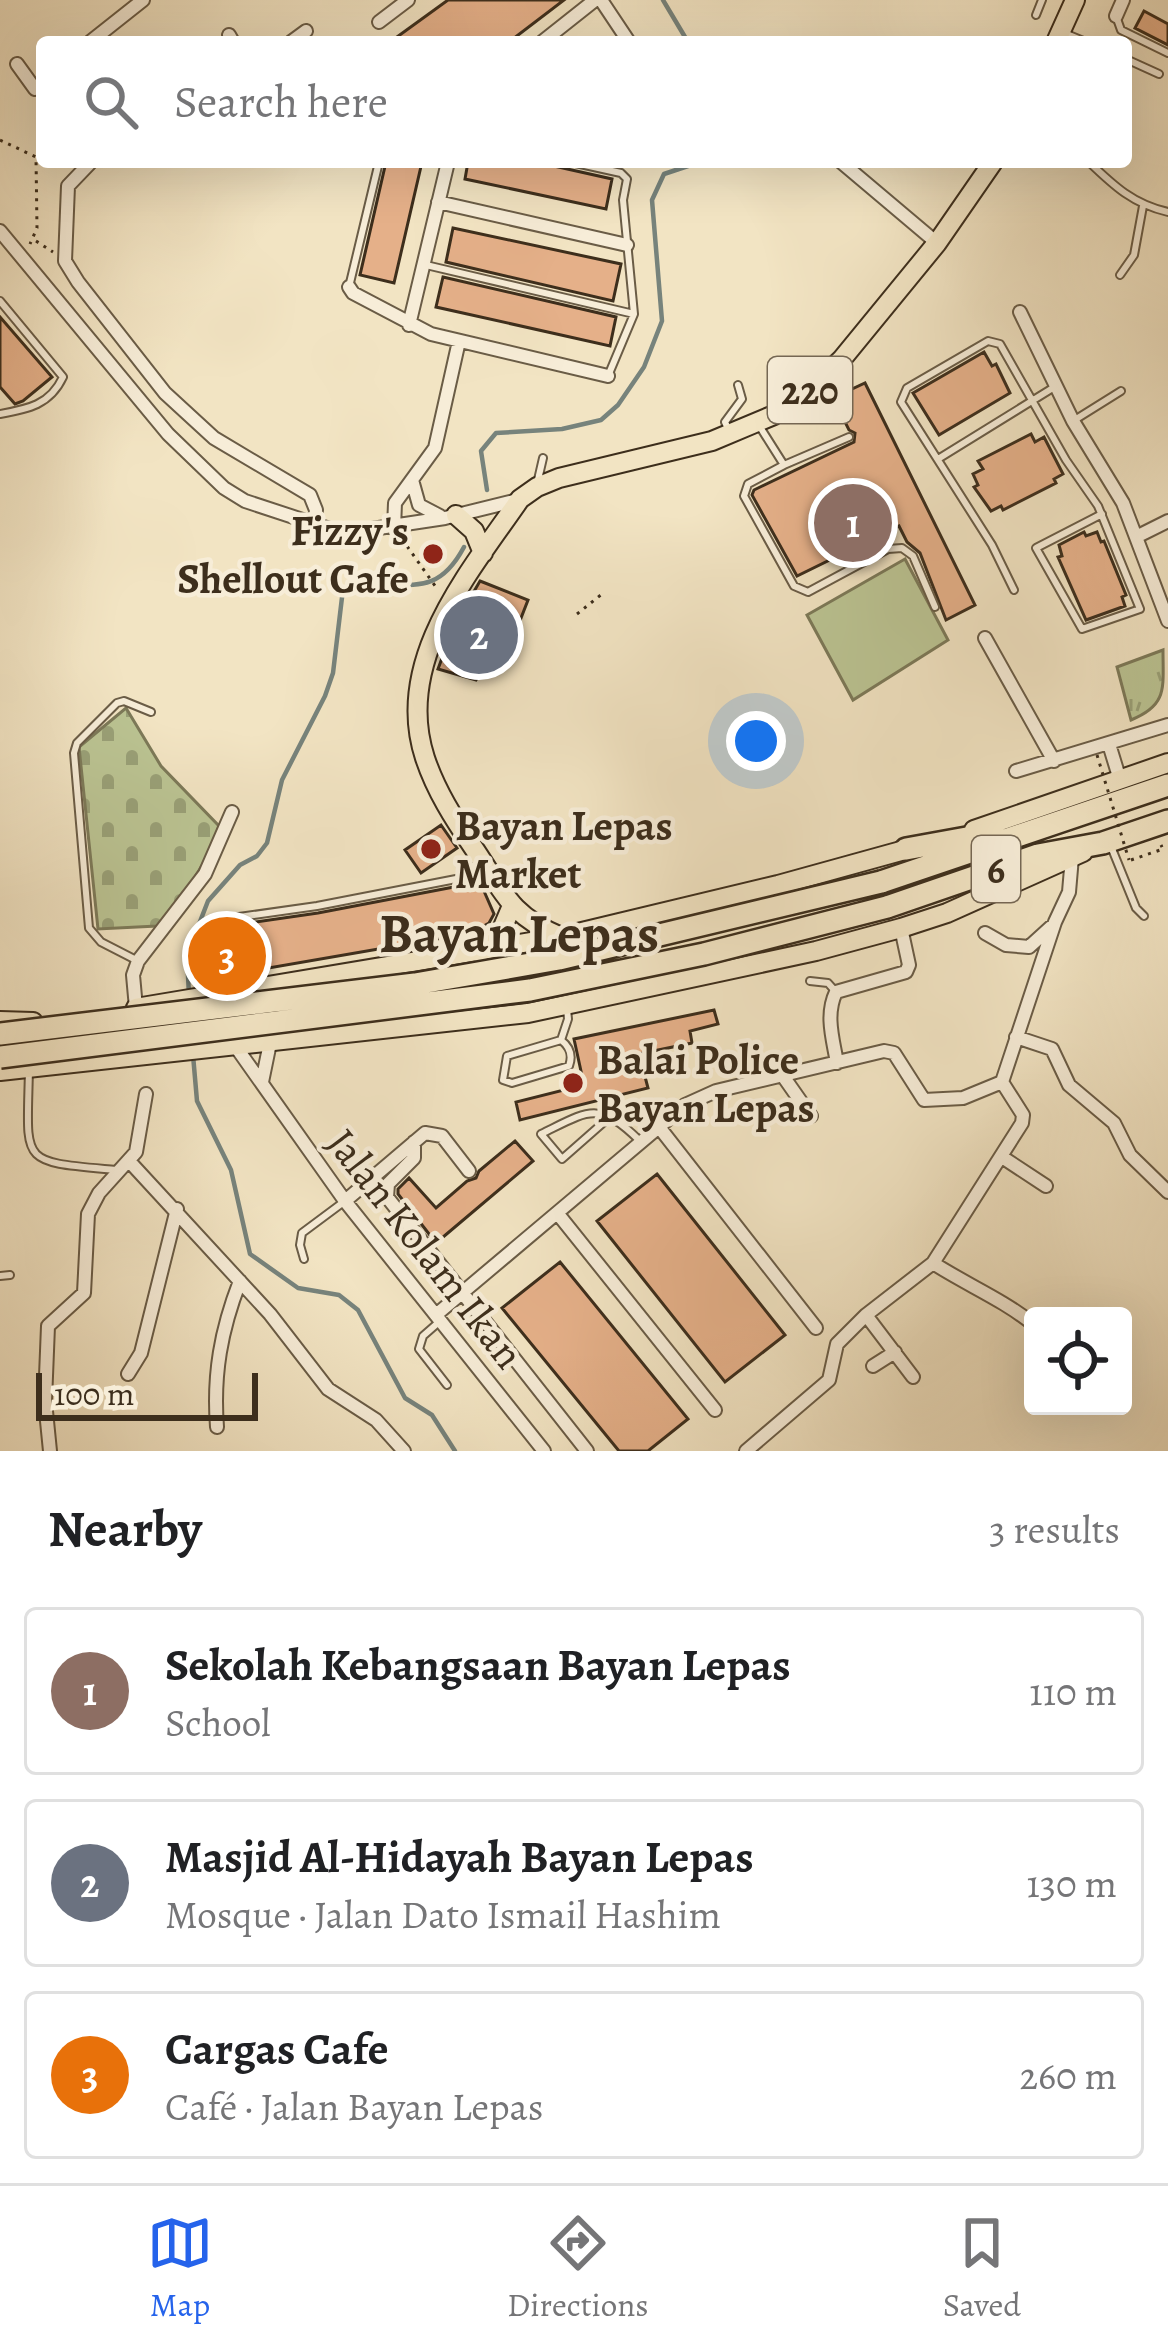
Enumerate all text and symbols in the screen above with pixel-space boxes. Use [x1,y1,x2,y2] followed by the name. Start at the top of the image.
[36,36,1132,168] search box
[78,69,144,135] icon: search
[174,71,388,133] text: Search here
[768,357,852,423] road number: 220
[814,478,892,568] pin: 1
[177,502,409,607] place label: Fizzy's Shellout Cafe
[420,541,446,567] marker: Fizzy's Shellout Cafe
[440,590,518,680] pin: 2
[726,711,786,771] your location
[455,797,673,902] place label: Bayan Lepas Market
[418,836,444,862] marker: Bayan Lepas Market
[972,836,1020,902] road number: 6
[379,897,659,971] district label: Bayan Lepas
[188,911,266,1001] pin: 3
[597,1031,815,1136] place label: Balai Police Bayan Lepas
[560,1070,586,1096] marker: Balai Police Bayan Lepas
[314,1116,537,1380] street label: Jalan Kolam Ikan
[1024,1307,1132,1415] map controls
[1024,1307,1132,1415] button: locate
[36,1367,258,1420] scale bar
[54,1371,134,1416] text: 100 m
[48,1494,202,1564] text: Nearby
[989,1503,1120,1556] text: 3 results
[165,1634,791,1696] text: Sekolah Kebangsaan Bayan Lepas
[83,1665,97,1718] text: 1
[1029,1665,1117,1718] text: 110 m
[165,1696,271,1749] text: School
[165,1826,754,1888] text: Masjid Al-Hidayah Bayan Lepas
[81,1857,99,1910] text: 2
[1026,1857,1117,1910] text: 130 m
[165,1888,721,1941] text: Mosque · Jalan Dato Ismail Hashim
[165,2018,388,2080] text: Cargas Cafe
[82,2049,98,2102] text: 3
[1019,2049,1117,2102] text: 260 m
[165,2080,543,2133] text: Café · Jalan Bayan Lepas
[147,2210,213,2327] tab: Map
[507,2210,649,2327] tab: Directions
[943,2210,1021,2327] tab: Saved

